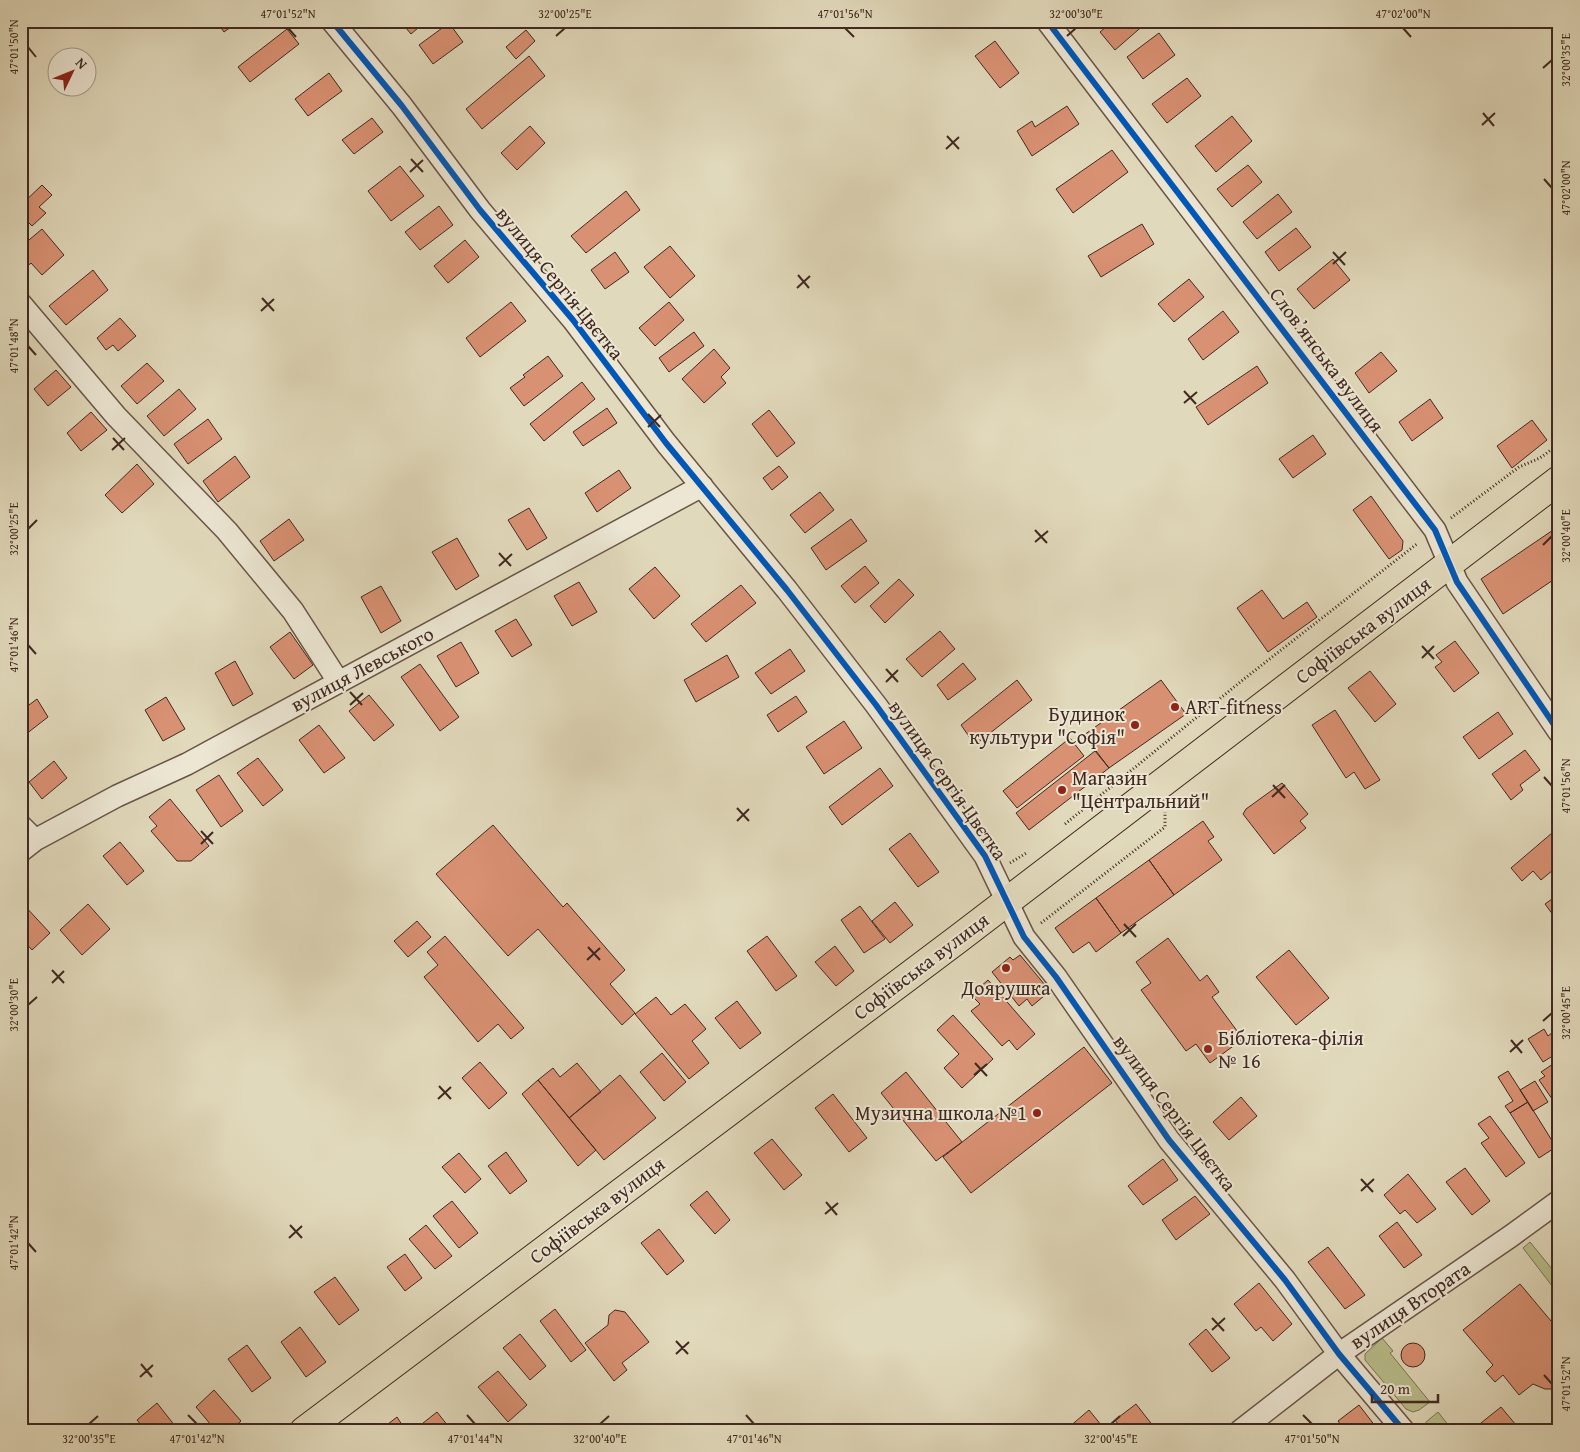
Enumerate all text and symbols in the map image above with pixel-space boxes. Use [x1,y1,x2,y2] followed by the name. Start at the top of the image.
[260,5,316,22] text: 47°01'52"N
[538,5,592,22] text: 32°00'25"E
[817,5,873,22] text: 47°01'56"N
[1049,5,1103,22] text: 32°00'30"E
[1375,5,1431,22] text: 47°02'00"N
[5,19,22,75] text: 47°01'50"N
[1557,33,1574,87] text: 32°00'35"E
[48,48,98,98] north arrow
[71,53,92,74] text: N
[1557,160,1574,216] text: 47°02'00"N
[489,200,632,366] street label: вулиця Сергія Цвєтка
[1263,281,1392,438] street label: Словʼянська вулиця
[5,318,22,374] text: 47°01'48"N
[5,502,22,556] text: 32°00'25"E
[1557,509,1574,563] text: 32°00'40"E
[1289,569,1437,690] street label: Софіївська вулиця
[5,617,22,673] text: 47°01'46"N
[285,619,438,719] street label: вулиця Левського
[1185,692,1282,721] place label: ART-fitness
[882,694,1015,866] street label: вулиця Сергія Цвєтка
[969,699,1126,751] place label: Будинок культури "Софія"
[1169,701,1181,713] marker: ART-fitness
[1129,719,1141,731] marker: Будинок культури "Софія"
[1557,758,1574,814] text: 47°01'56"N
[1072,763,1209,815] place label: Магазин "Центральний"
[1056,784,1068,796] marker: Магазин "Центральний"
[847,905,995,1026] street label: Софіївська вулиця
[1000,962,1012,974] marker: Доярушка
[960,973,1051,1002] place label: Доярушка
[5,978,22,1032] text: 32°00'30"E
[1557,986,1574,1040] text: 32°00'45"E
[1218,1023,1364,1075] place label: Бібліотека-філія № 16
[1107,1028,1244,1197] street label: вулиця Сергія Цвєтка
[1202,1043,1214,1055] marker: Бібліотека-філія № 16
[855,1098,1027,1127] place label: Музична школа №1
[1031,1107,1043,1119] marker: Музична школа №1
[523,1149,671,1270] street label: Софіївська вулиця
[5,1215,22,1271] text: 47°01'42"N
[1344,1253,1476,1356] street label: вулиця Втората
[1557,1356,1574,1412] text: 47°01'52"N
[1372,1372,1439,1404] scale bar
[1380,1378,1411,1399] text: 20 m
[62,1430,116,1447] text: 32°00'35"E
[169,1430,225,1447] text: 47°01'42"N
[447,1430,503,1447] text: 47°01'44"N
[573,1430,627,1447] text: 32°00'40"E
[726,1430,782,1447] text: 47°01'46"N
[1084,1430,1138,1447] text: 32°00'45"E
[1284,1430,1340,1447] text: 47°01'50"N

